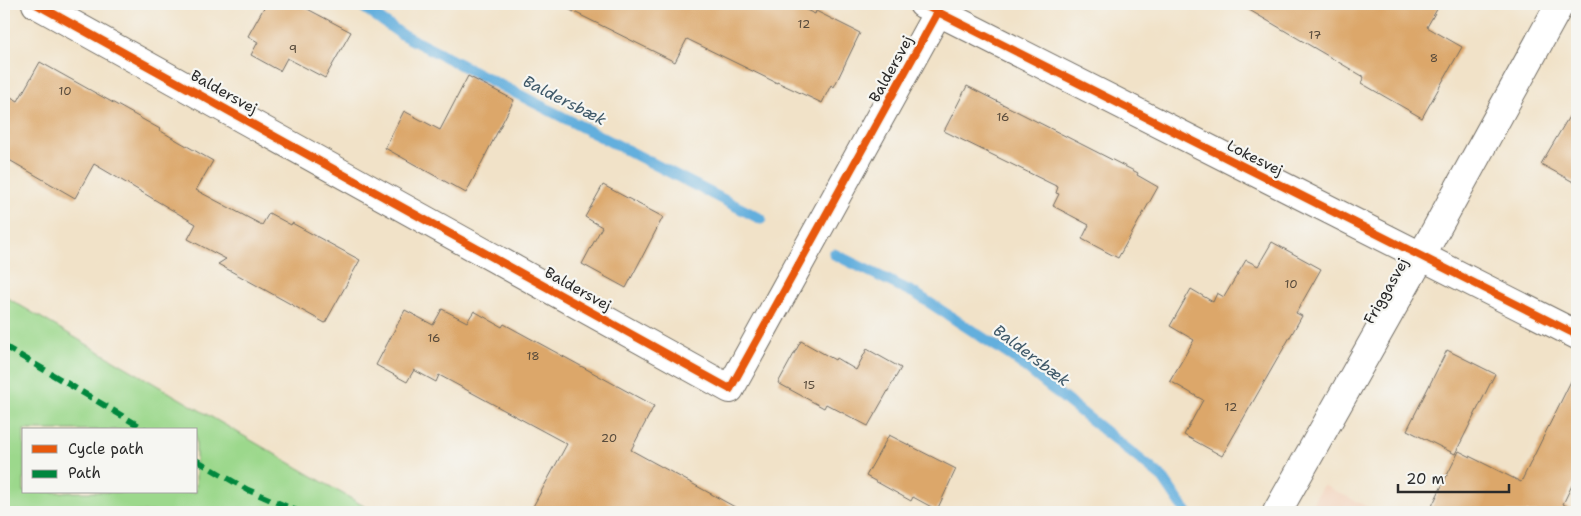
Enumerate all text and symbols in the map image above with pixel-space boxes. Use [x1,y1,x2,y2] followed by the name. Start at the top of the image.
[798,16,810,32] house number: 12
[1309,27,1321,43] house number: 17
[864,32,918,106] street label: Baldersvej
[289,41,297,57] house number: 9
[1430,50,1438,66] house number: 8
[187,65,261,119] street label: Baldersvej
[520,70,610,130] water label: Baldersbæk
[58,83,72,99] house number: 10
[996,109,1010,125] house number: 16
[1224,135,1286,181] street label: Lokesvej
[1359,254,1413,328] street label: Friggasvej
[541,262,615,316] street label: Baldersvej
[1284,276,1298,292] house number: 10
[989,320,1074,391] water label: Baldersbæk
[427,330,441,346] house number: 16
[526,348,540,364] house number: 18
[803,377,815,393] house number: 15
[1225,399,1237,415] house number: 12
[22,428,198,494] legend
[601,430,617,446] house number: 20
[68,439,144,459] text: Cycle path
[1398,461,1510,493] scale bar
[68,463,101,483] text: Path
[1406,469,1445,489] text: 20 m

